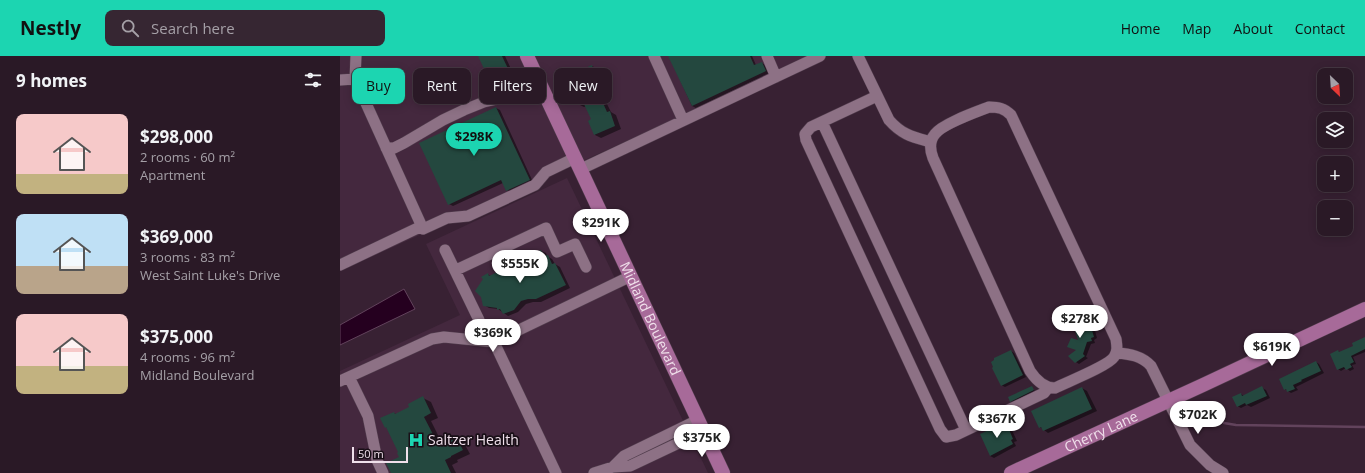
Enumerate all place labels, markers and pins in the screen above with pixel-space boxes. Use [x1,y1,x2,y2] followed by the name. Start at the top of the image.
[446,123,502,157] pin: $298K
[573,209,629,243] pin: $291K
[492,250,548,284] pin: $555K
[1052,305,1108,339] pin: $278K
[465,319,521,353] pin: $369K
[1244,333,1300,367] pin: $619K
[1170,401,1226,435] pin: $702K
[969,405,1025,439] pin: $367K
[674,424,730,458] pin: $375K
[428,430,519,449] place label: Saltzer Health
[407,431,425,449] hospital icon: Saltzer Health

